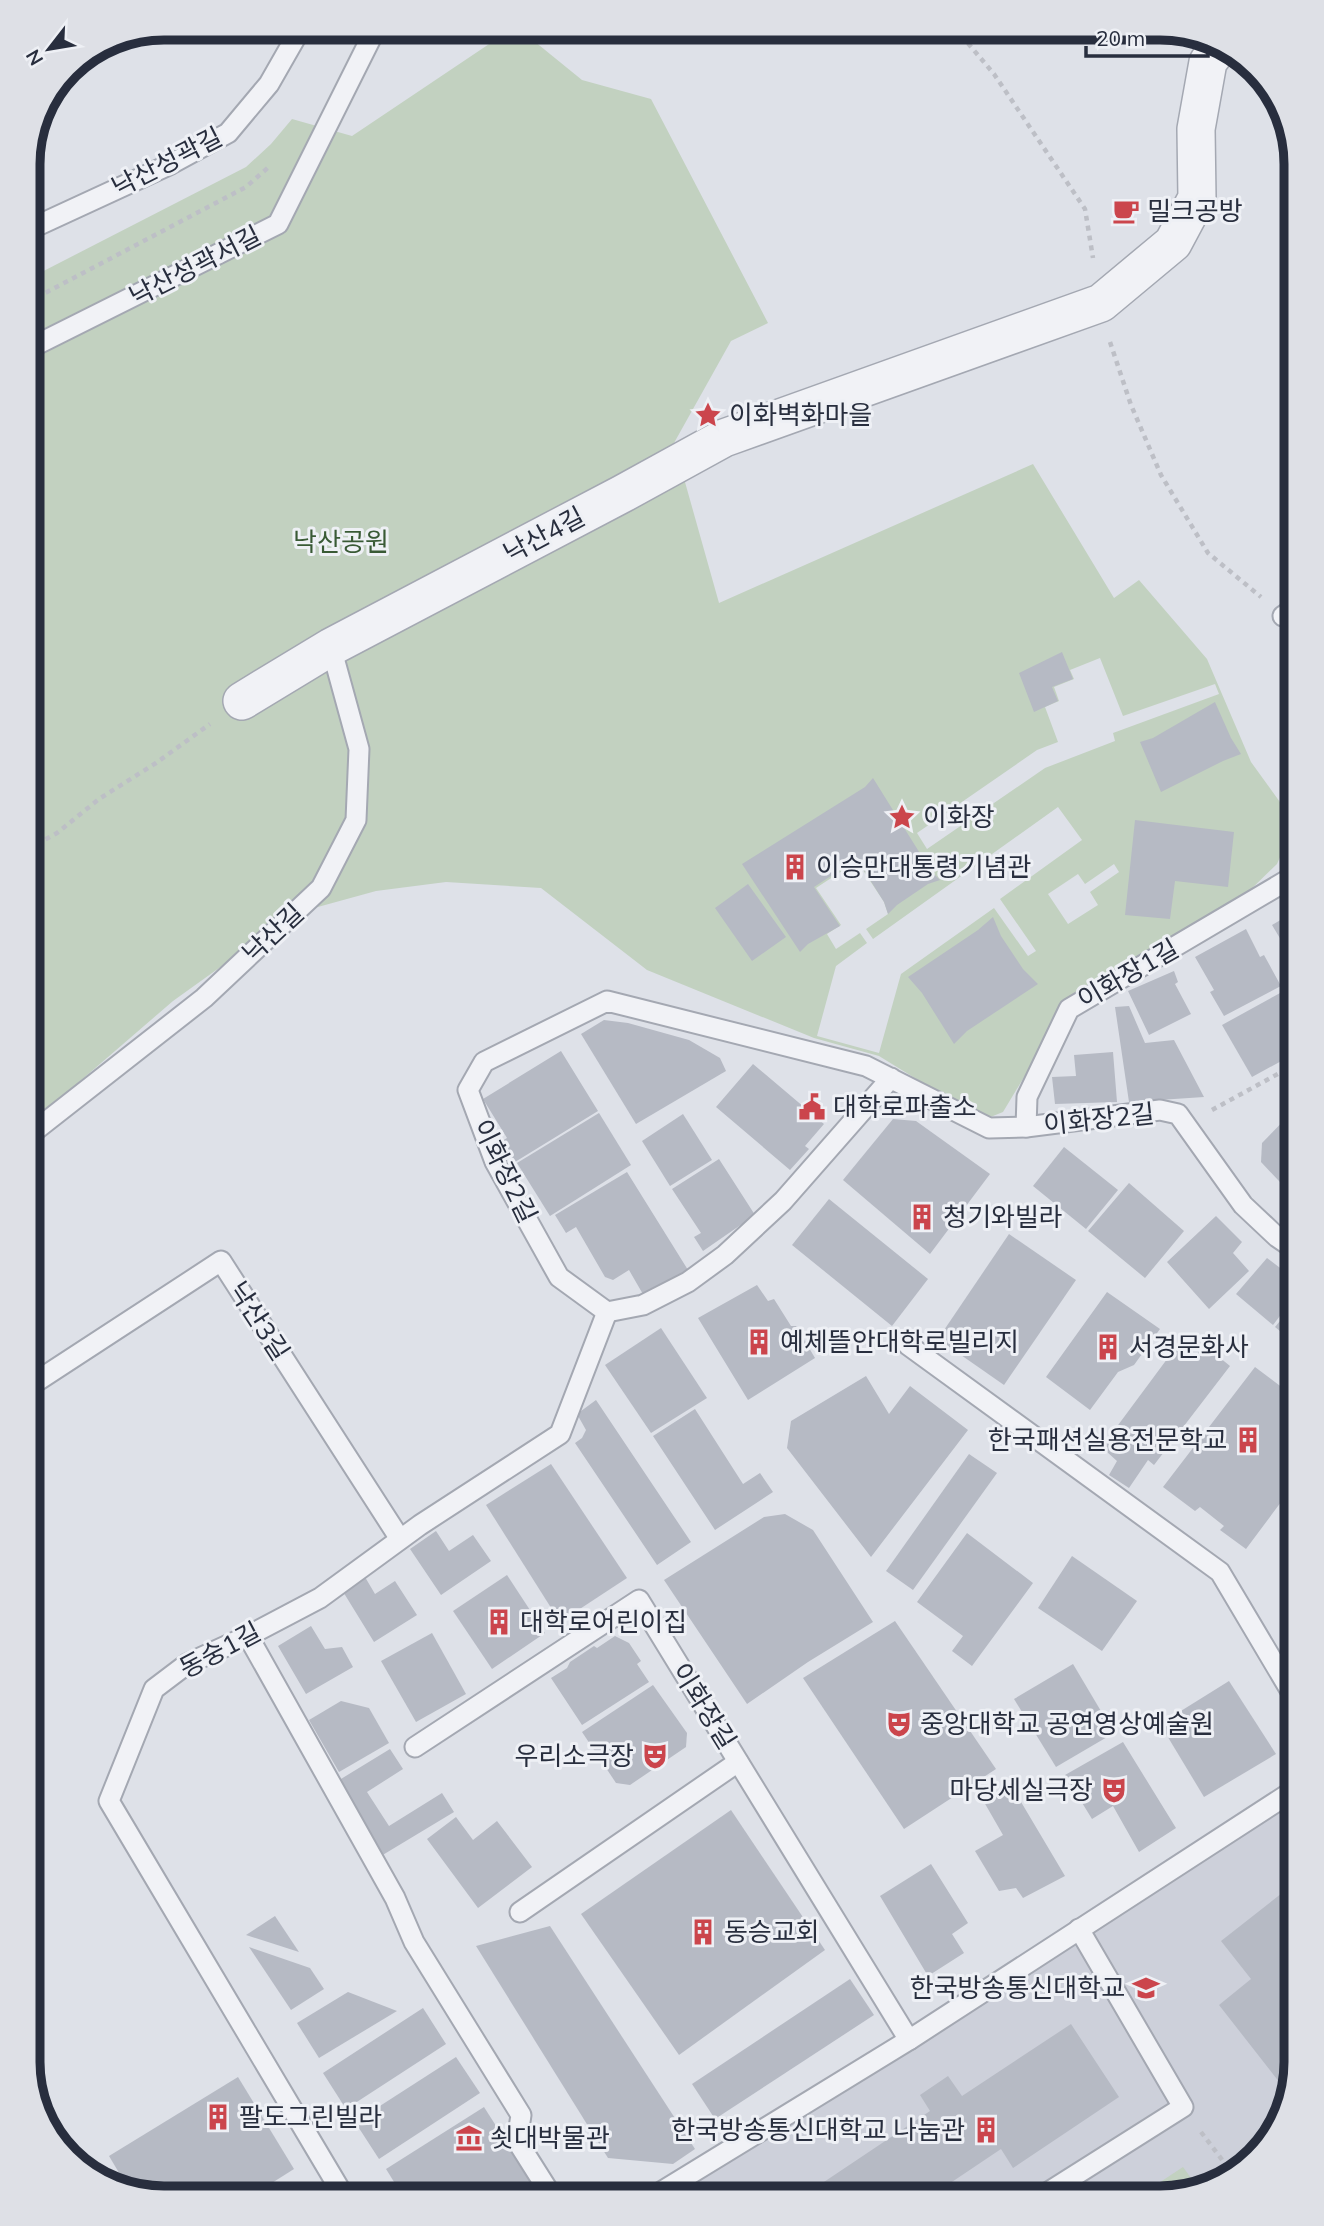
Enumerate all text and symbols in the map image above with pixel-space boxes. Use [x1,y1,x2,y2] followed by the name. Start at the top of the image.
[14,14,84,84] north arrow
[1086,14,1208,58] scale bar
[1096,25,1145,51] text: 20 m
[20,45,48,70] text: N
[106,120,228,203] street label: 낙산성곽길
[1147,194,1243,227] place label: 밀크공방
[1111,196,1141,226] cafe icon: 밀크공방
[123,218,266,313] street label: 낙산성곽서길
[729,398,873,431] place label: 이화벽화마을
[693,400,723,430] place icon: 이화벽화마을
[497,499,590,570] street label: 낙산4길
[293,525,389,558] park label: 낙산공원
[923,800,995,833] place label: 이화장
[887,802,917,832] place icon: 이화장
[816,850,1031,883] place label: 이승만대통령기념관
[780,852,810,882] building icon: 이승만대통령기념관
[235,896,310,969] street label: 낙산길
[1071,931,1184,1016] street label: 이화장1길
[833,1090,977,1123] place label: 대학로파출소
[797,1092,827,1122] public building icon: 대학로파출소
[1042,1096,1156,1141] street label: 이화장2길
[466,1114,545,1228] street label: 이화장2길
[943,1200,1063,1233] place label: 청기와빌라
[907,1202,937,1232] building icon: 청기와빌라
[222,1275,297,1366] street label: 낙산3길
[780,1325,1019,1358] place label: 예체뜰안대학로빌리지
[744,1327,774,1357] building icon: 예체뜰안대학로빌리지
[1129,1330,1249,1363] place label: 서경문화사
[1093,1332,1123,1362] building icon: 서경문화사
[988,1423,1227,1456] place label: 한국패션실용전문학교
[1233,1425,1263,1455] building icon: 한국패션실용전문학교
[520,1605,687,1638] place label: 대학로어린이집
[484,1607,514,1637] building icon: 대학로어린이집
[173,1614,266,1685] street label: 동숭1길
[665,1656,744,1755] street label: 이화장길
[920,1707,1214,1740] place label: 중앙대학교 공연영상예술원
[884,1709,914,1739] theatre icon: 중앙대학교 공연영상예술원
[514,1739,634,1772] place label: 우리소극장
[640,1741,670,1771] theatre icon: 우리소극장
[949,1773,1093,1806] place label: 마당세실극장
[1099,1775,1129,1805] theatre icon: 마당세실극장
[724,1915,820,1948] place label: 동승교회
[688,1917,718,1947] building icon: 동승교회
[910,1971,1125,2004] place label: 한국방송통신대학교
[1131,1973,1161,2003] school or university icon: 한국방송통신대학교
[239,2100,383,2133] place label: 팔도그린빌라
[203,2102,233,2132] building icon: 팔도그린빌라
[671,2113,965,2146] place label: 한국방송통신대학교 나눔관
[971,2115,1001,2145] building icon: 한국방송통신대학교 나눔관
[490,2121,610,2154] place label: 쇳대박물관
[454,2123,484,2153] museum icon: 쇳대박물관

